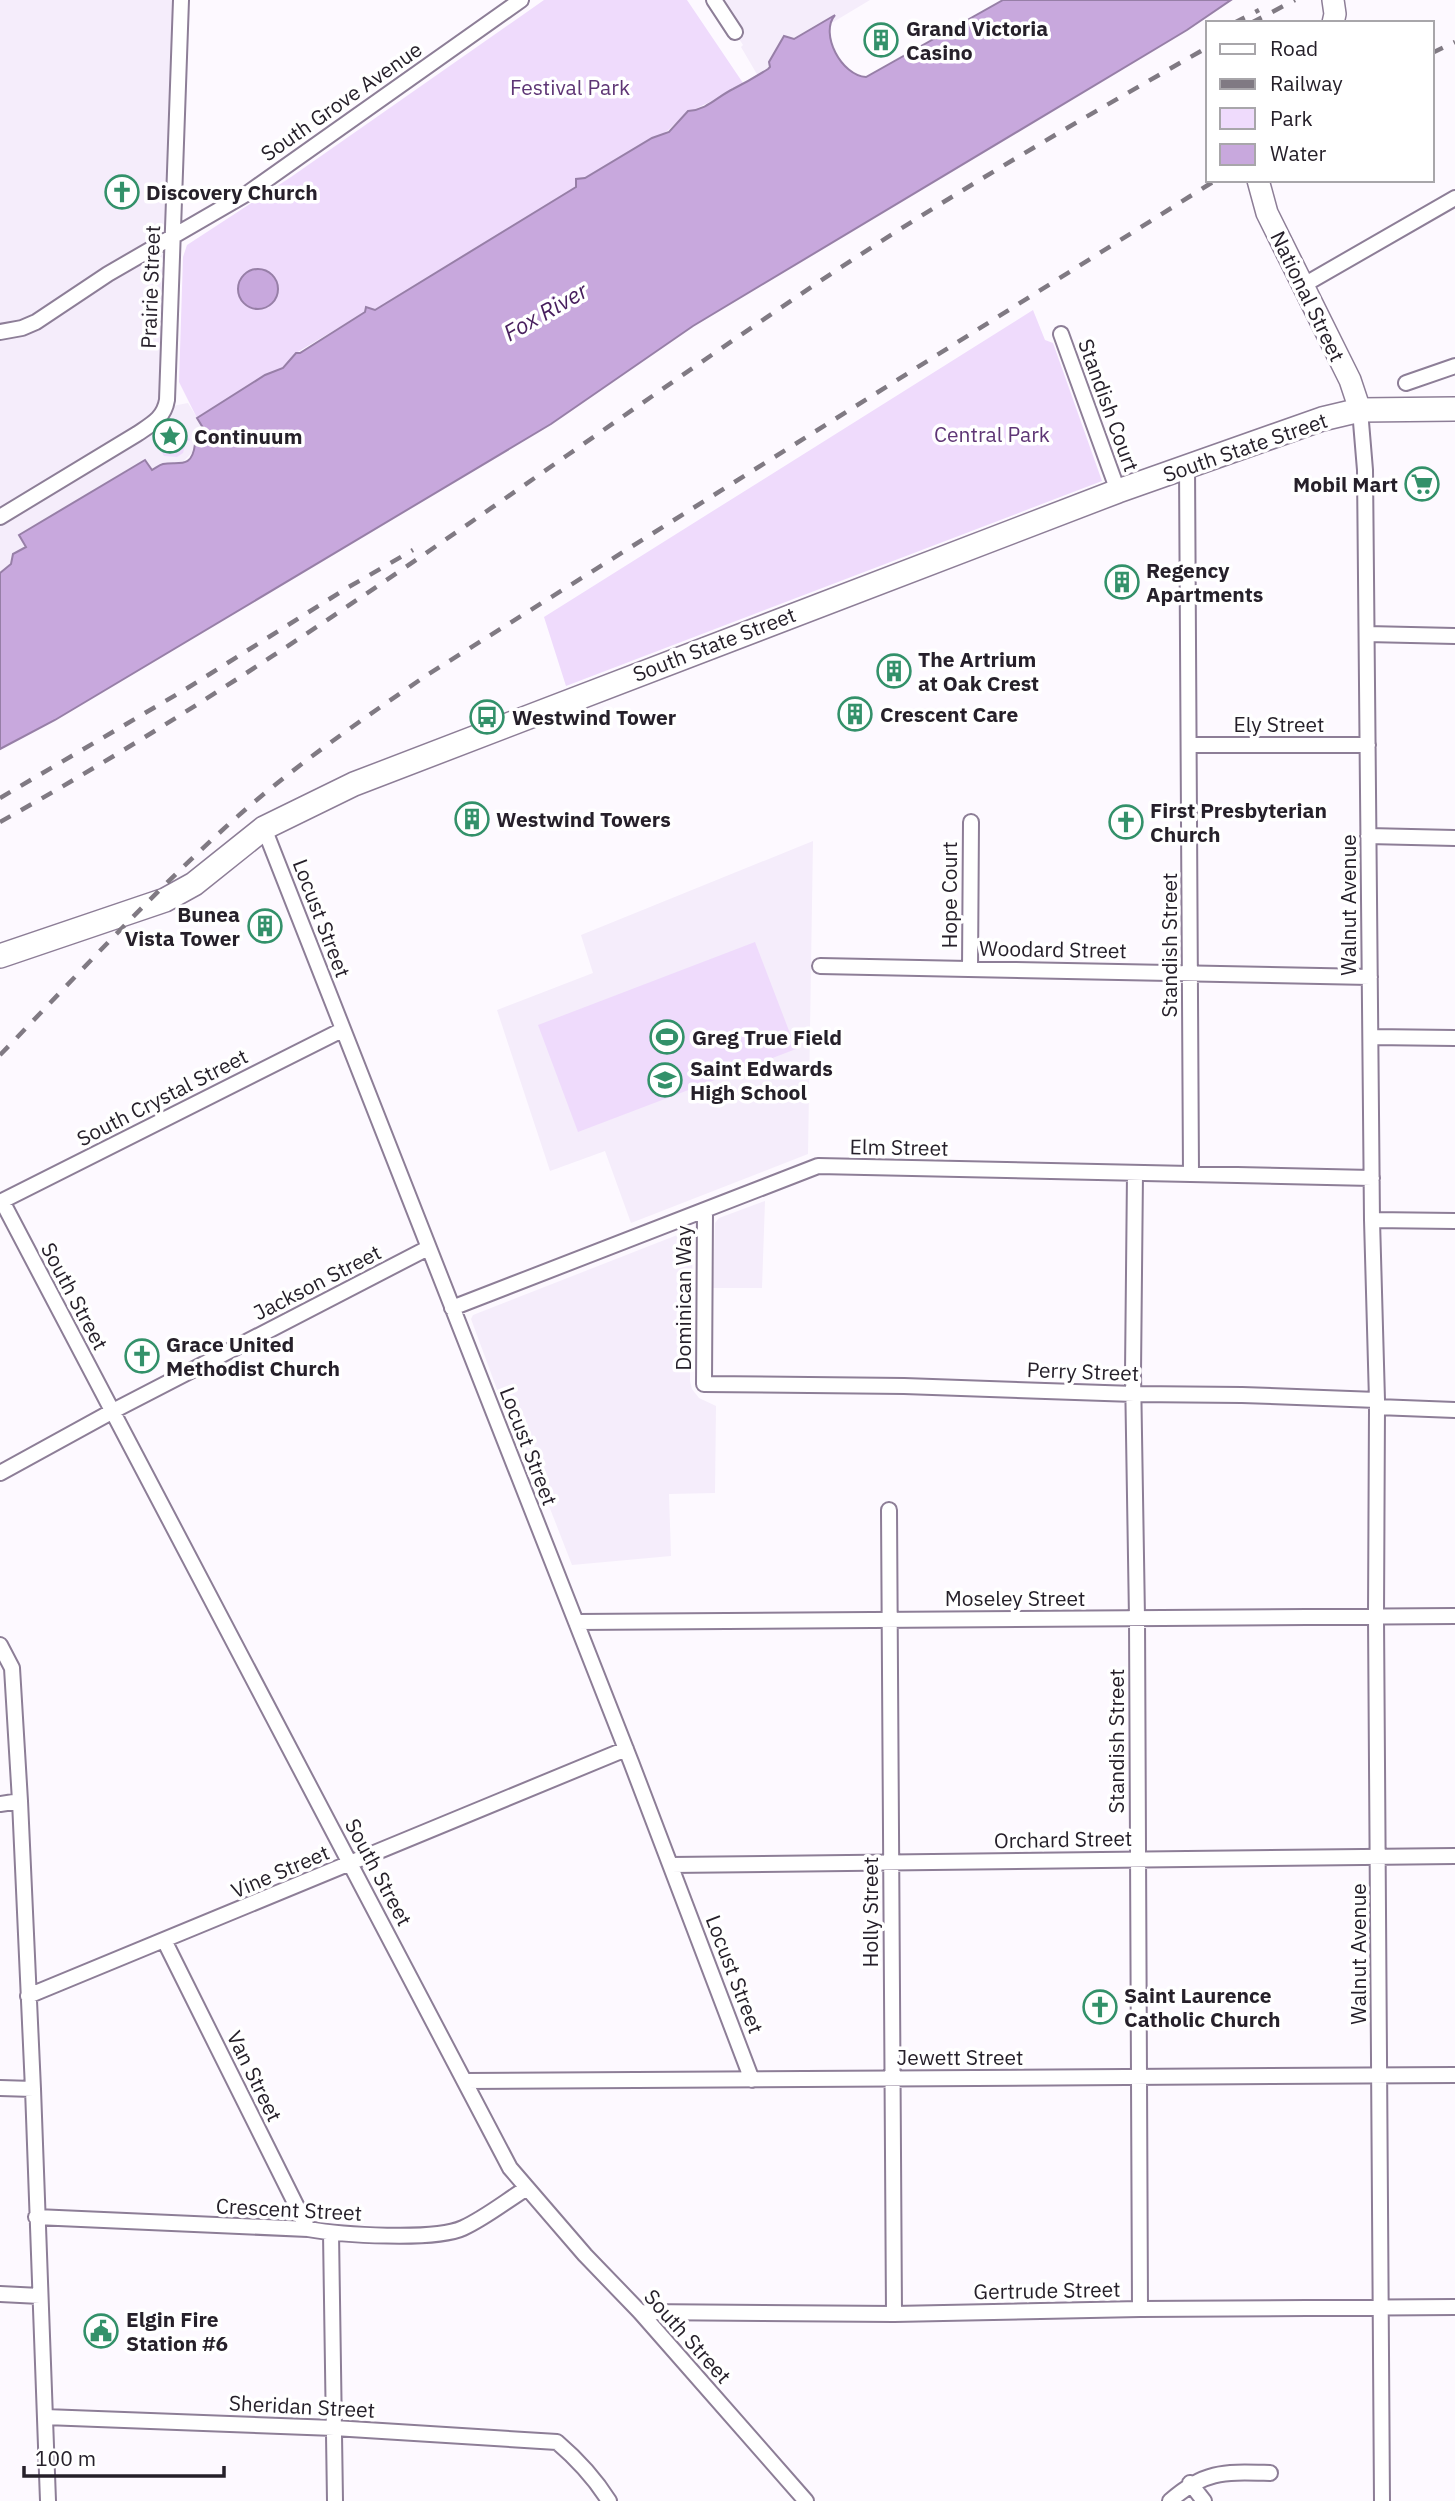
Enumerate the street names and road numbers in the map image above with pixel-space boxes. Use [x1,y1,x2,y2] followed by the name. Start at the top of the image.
[255,35,427,167] street label: South Grove Avenue
[134,225,166,349] street label: Prairie Street
[1264,226,1352,366] street label: National Street
[1072,335,1146,475] street label: Standish Court
[1159,406,1331,488] street label: South State Street
[629,600,799,688] street label: South State Street
[1234,710,1324,738] street label: Ely Street
[1334,834,1362,976] street label: Walnut Avenue
[935,841,963,949] street label: Hope Court
[287,855,357,981] street label: Locust Street
[1155,873,1183,1017] street label: Standish Street
[979,934,1127,964] street label: Woodard Street
[72,1042,252,1152] street label: South Crystal Street
[849,1132,949,1162] street label: Elm Street
[669,1225,697,1371] street label: Dominican Way
[35,1237,115,1355] street label: South Street
[248,1238,386,1326] street label: Jackson Street
[1026,1355,1140,1387] street label: Perry Street
[494,1383,564,1509] street label: Locust Street
[945,1584,1085,1612] street label: Moseley Street
[1102,1669,1130,1813] street label: Standish Street
[339,1813,419,1931] street label: South Street
[994,1824,1132,1854] street label: Orchard Street
[227,1838,333,1904] street label: Vine Street
[856,1857,884,1967] street label: Holly Street
[1344,1883,1372,2025] street label: Walnut Avenue
[700,1911,770,2037] street label: Locust Street
[221,2026,289,2126] street label: Van Street
[897,2043,1023,2071] street label: Jewett Street
[215,2191,363,2227] street label: Crescent Street
[973,2275,1121,2305] street label: Gertrude Street
[638,2283,738,2389] street label: South Street
[228,2388,376,2424] street label: Sheridan Street

